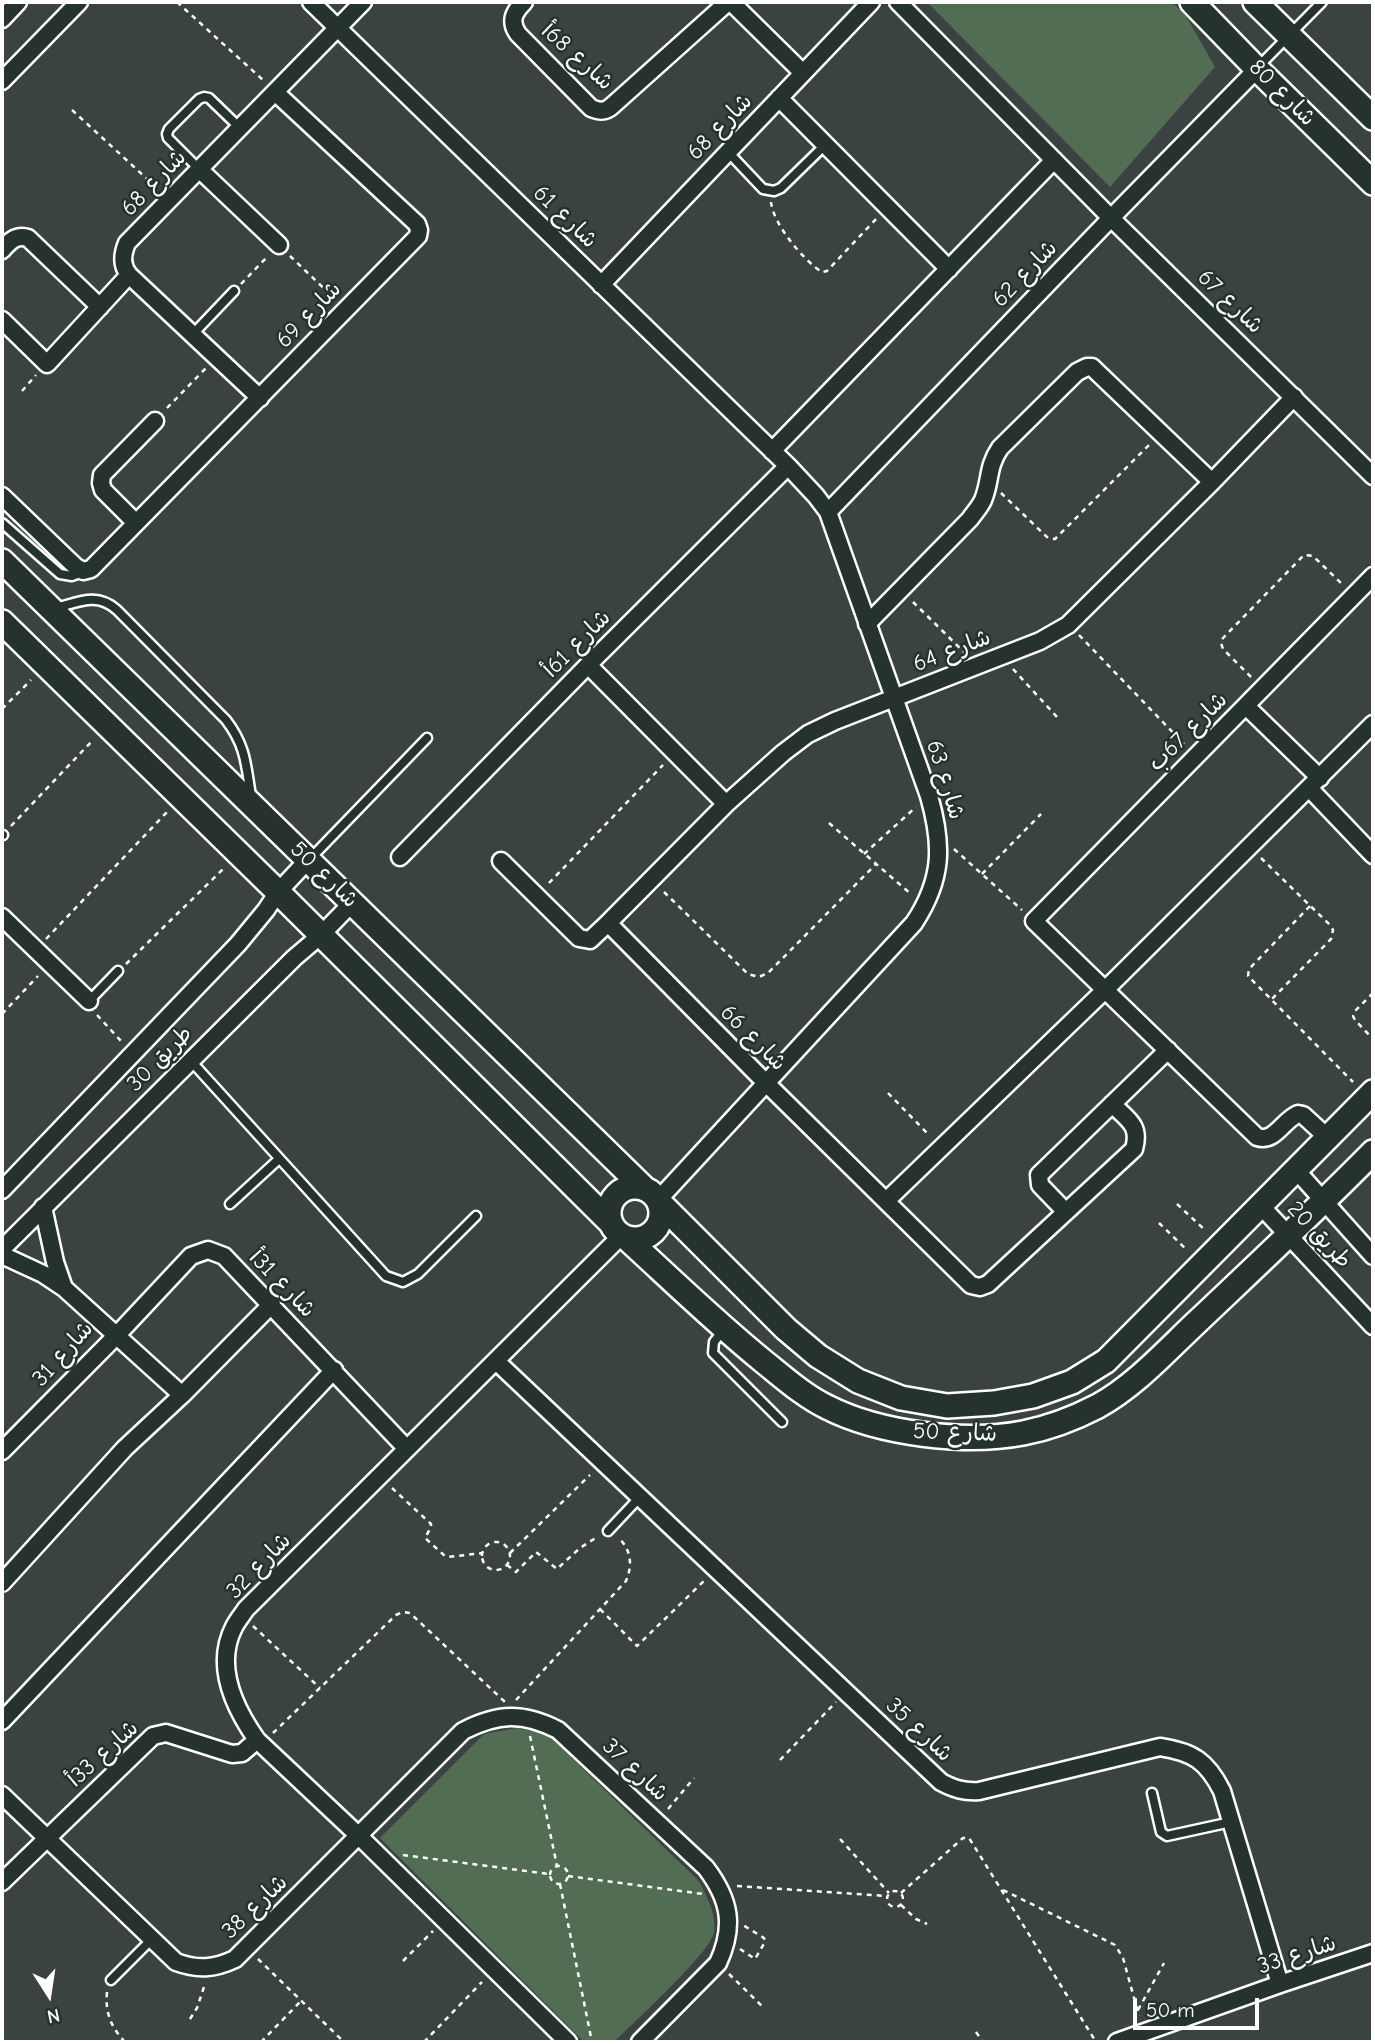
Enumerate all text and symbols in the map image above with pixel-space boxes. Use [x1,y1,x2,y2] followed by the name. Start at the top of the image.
[535,17,619,97] street label: شارع 68أ
[1243,54,1321,132] street label: شارع 80
[682,88,758,166] street label: شارع 68
[116,144,192,222] street label: شارع 68
[527,180,603,254] street label: شارع 61
[987,235,1063,313] street label: شارع 62
[1191,264,1269,340] street label: شارع 67
[271,276,347,354] street label: شارع 69
[537,604,617,684] street label: شارع 61أ
[909,624,995,678] street label: شارع 64
[1143,687,1233,777] street label: شارع 67ب
[920,737,970,823] street label: شارع 63
[284,836,364,914] street label: شارع 50
[714,999,792,1077] street label: شارع 66
[121,1020,199,1098] street label: طريق 30
[1281,1196,1357,1274] street label: طريق 20
[243,1244,321,1324] street label: شارع 31أ
[27,1316,99,1392] street label: شارع 31
[913,1418,997,1448] street label: شارع 50
[221,1527,297,1605] street label: شارع 32
[880,1692,958,1768] street label: شارع 35
[62,1715,144,1793] street label: شارع 33أ
[596,1733,674,1807] street label: شارع 37
[216,1869,294,1945] street label: شارع 38
[1254,1929,1340,1981] street label: شارع 33
[14,1960,84,2030] north arrow
[1137,1984,1263,2028] scale bar
[1146,1998,1195,2022] text: 50 m
[45,2003,62,2028] text: N

